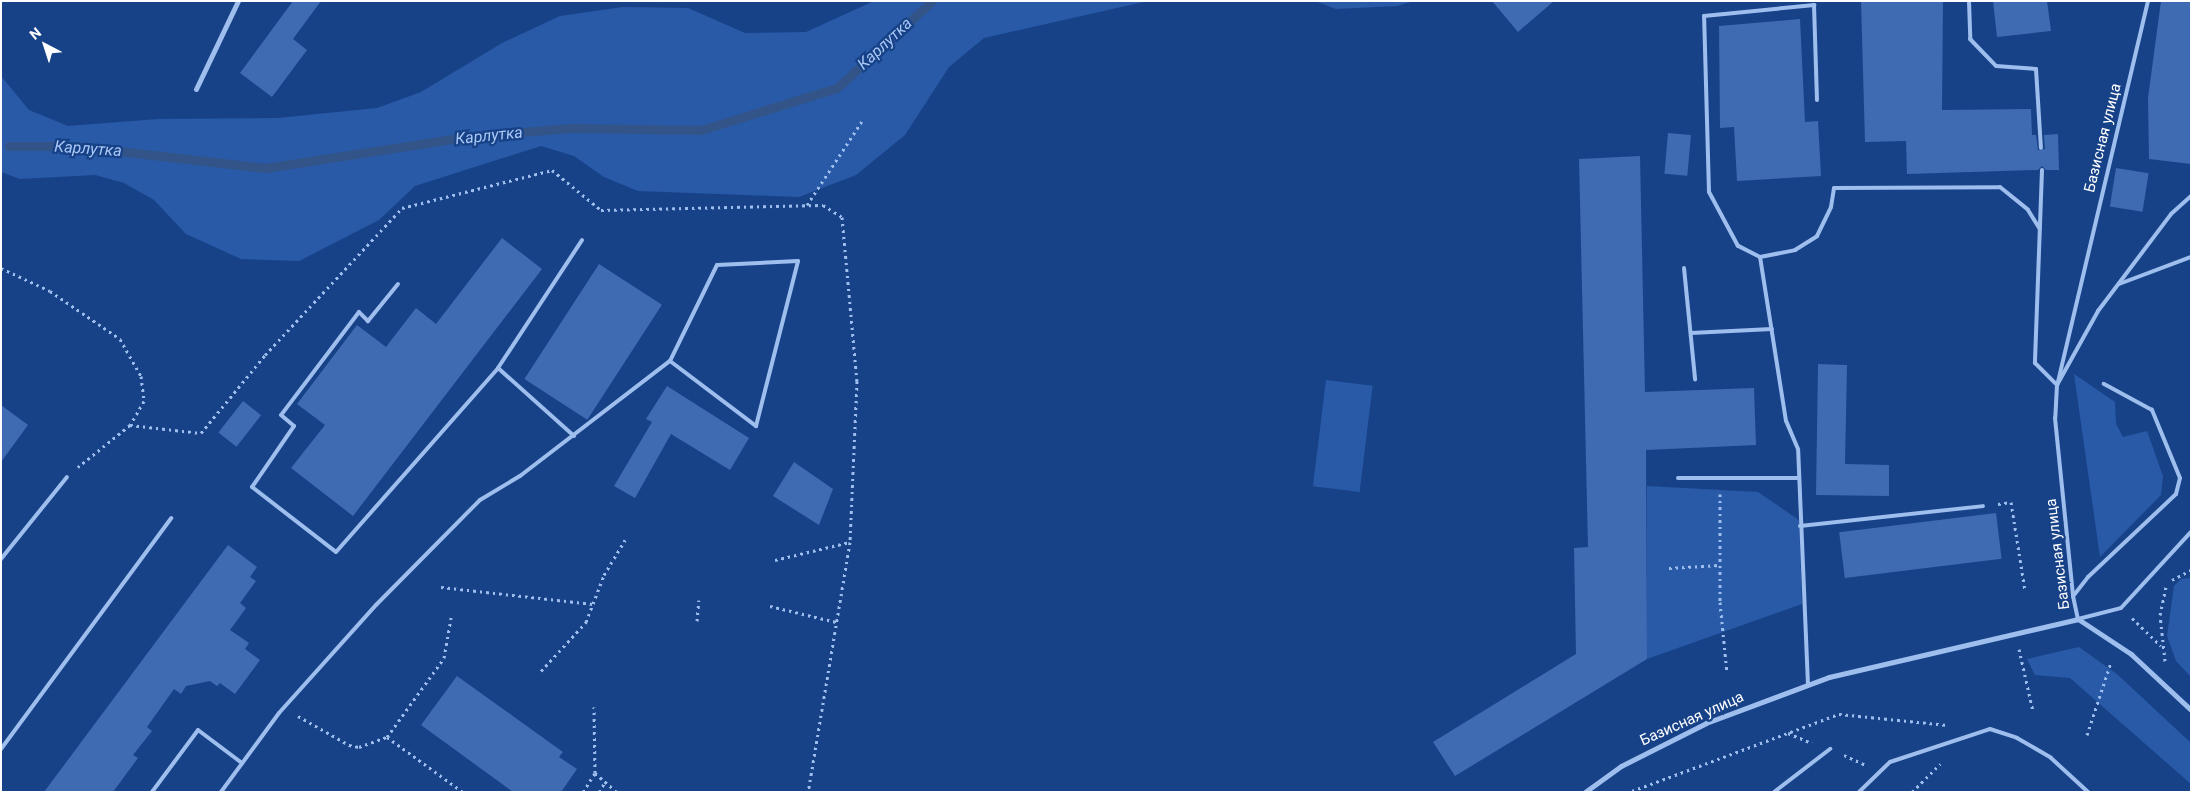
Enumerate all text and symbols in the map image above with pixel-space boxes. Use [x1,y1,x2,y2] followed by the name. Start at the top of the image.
[854,14,916,74] water label: Карлутка
[20,20,70,70] north arrow
[26,24,44,43] text: N
[2081,82,2125,194] street label: Базисная улица
[454,123,524,149] water label: Карлутка
[54,137,122,161] water label: Карлутка
[2042,497,2074,611] street label: Базисная улица
[1637,688,1747,750] street label: Базисная улица

